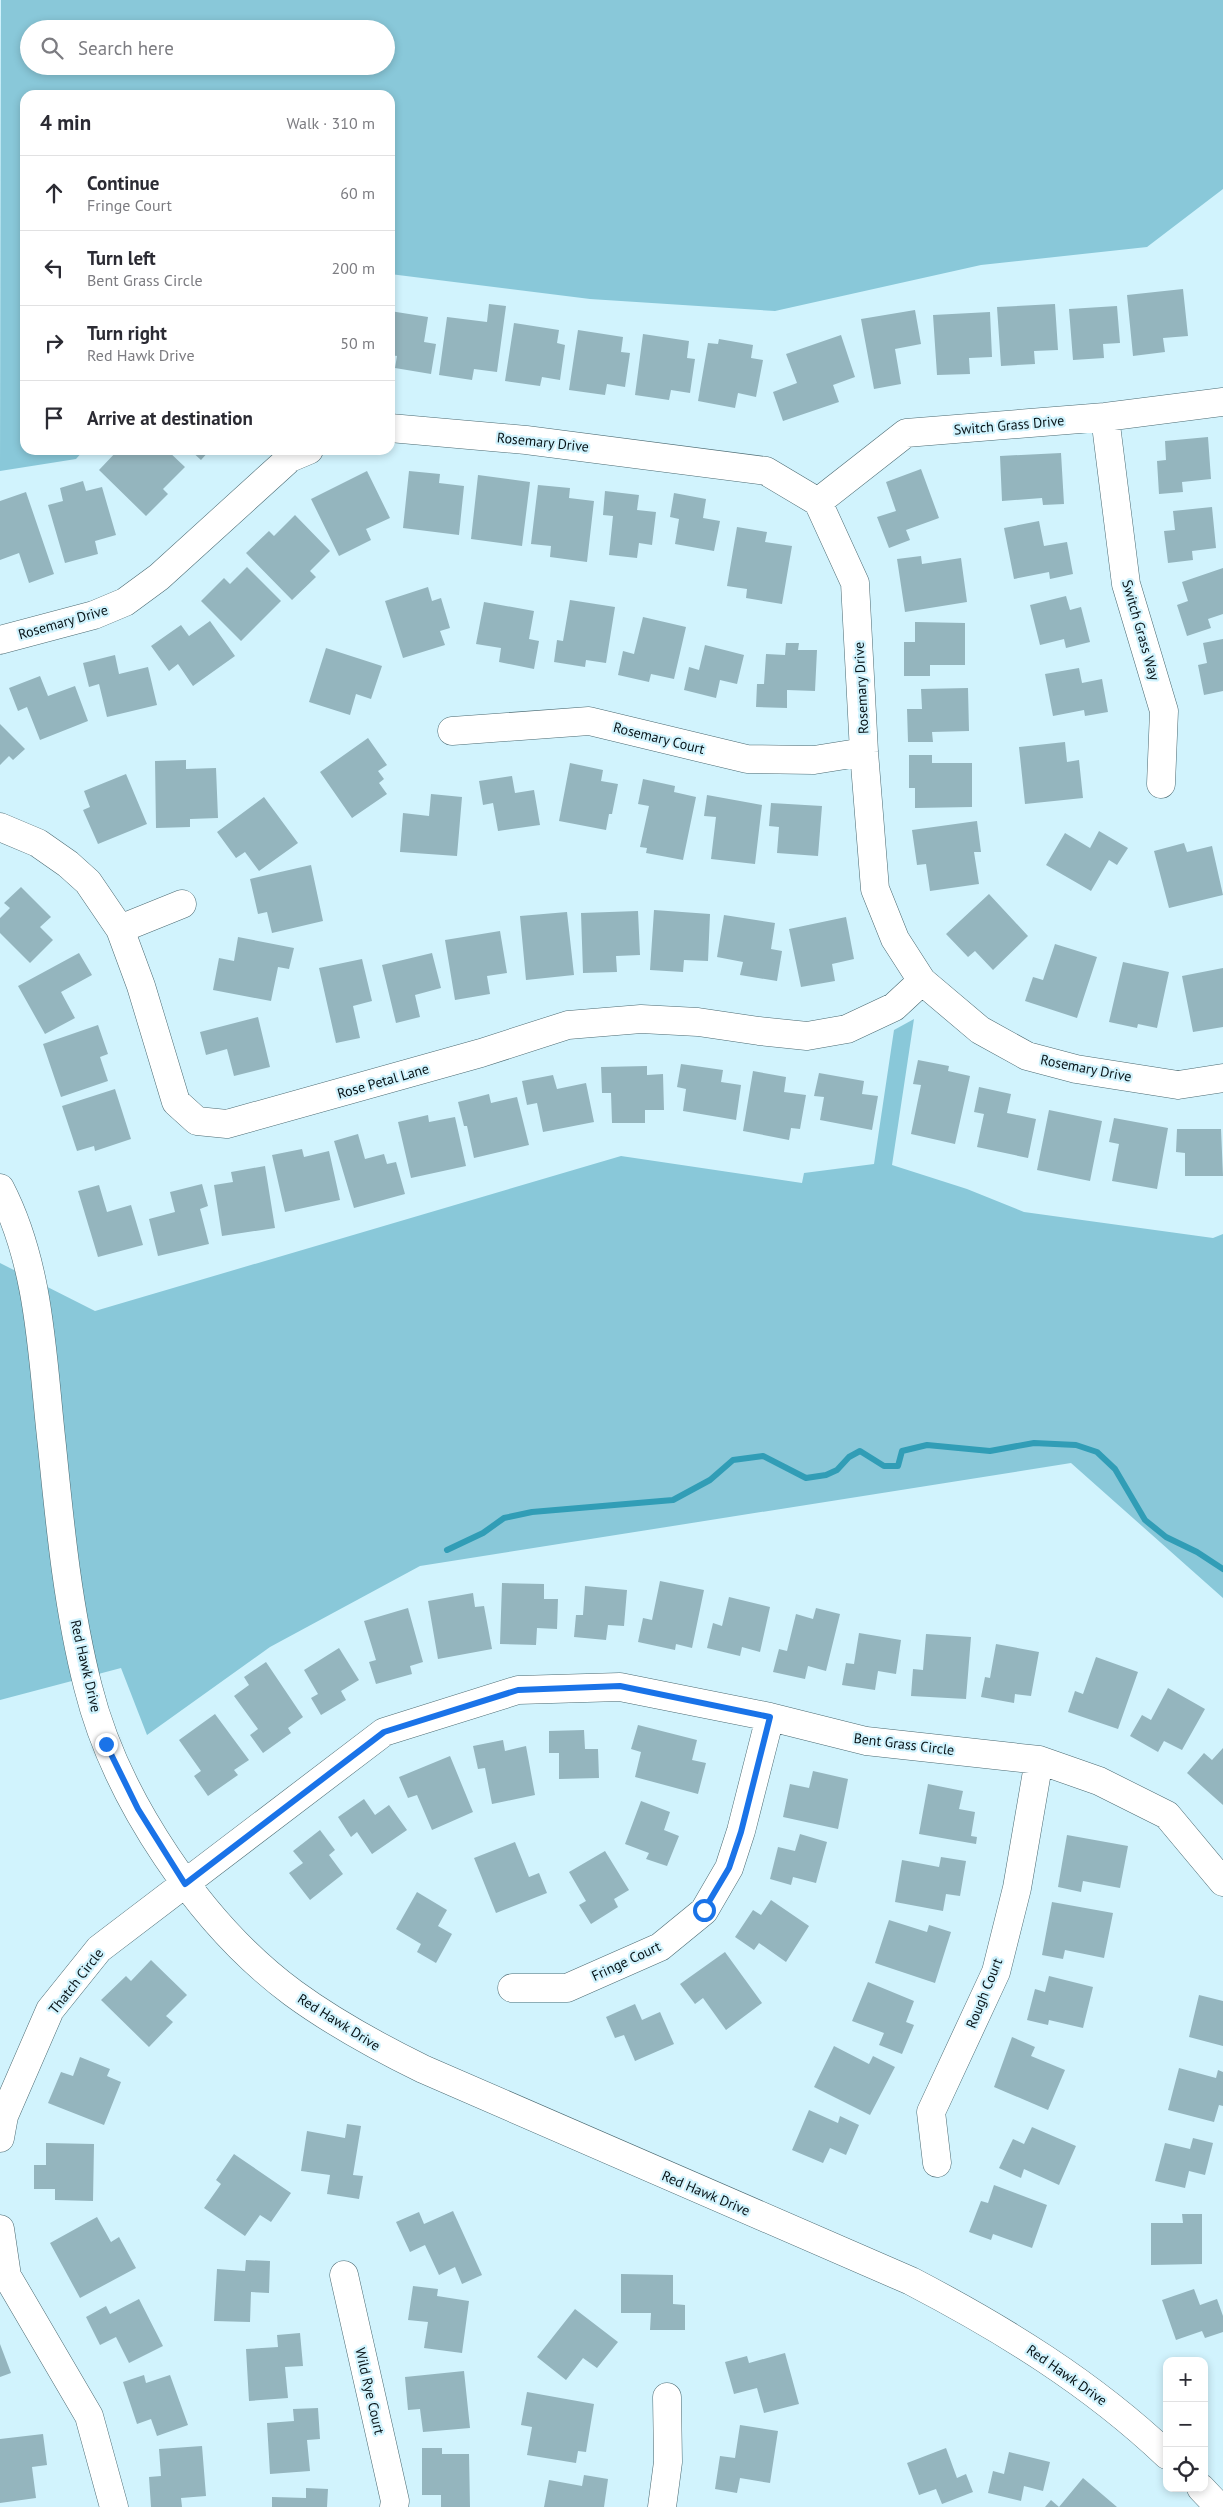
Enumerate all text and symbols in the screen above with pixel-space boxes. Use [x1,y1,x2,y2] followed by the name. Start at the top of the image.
[20,20,395,75] search box
[38,34,66,62] icon: search
[78,36,174,60] text: Search here
[40,109,91,136] text: 4 min
[286,113,375,133] text: Walk · 310 m
[87,171,159,195] text: Continue
[40,179,68,207] icon: ahead
[340,183,375,203] text: 60 m
[87,195,172,215] text: Fringe Court
[87,246,156,270] text: Turn left
[40,254,68,282] icon: left
[332,258,375,278] text: 200 m
[87,270,203,290] text: Bent Grass Circle
[87,321,167,345] text: Turn right
[40,329,68,357] icon: right
[340,333,375,353] text: 50 m
[87,345,195,365] text: Red Hawk Drive
[40,404,68,432] icon: arrive
[87,406,253,430] text: Arrive at destination
[953,411,1065,439] street label: Switch Grass Drive
[496,428,590,456] street label: Rosemary Drive
[1118,578,1164,683] street label: Switch Grass Way
[16,601,110,643] street label: Rosemary Drive
[850,641,872,735] street label: Rosemary Drive
[611,718,707,758] street label: Rosemary Court
[1039,1050,1133,1086] street label: Rosemary Drive
[335,1059,431,1103] street label: Rose Petal Lane
[67,1618,105,1714] street label: Red Hawk Drive
[853,1729,955,1759] street label: Bent Grass Circle
[95,1733,118,1756] route end
[693,1899,716,1922] route start
[589,1937,664,1985] street label: Fringe Court
[45,1944,107,2018] street label: Thatch Circle
[962,1955,1006,2031] street label: Rough Court
[294,1989,384,2055] street label: Red Hawk Drive
[659,2166,753,2220] street label: Red Hawk Drive
[1023,2341,1111,2409] street label: Red Hawk Drive
[351,2346,389,2436] street label: Wild Rye Court
[1163,2357,1208,2492] map controls
[1163,2357,1208,2402] button: +
[1163,2402,1208,2447] button: −
[1163,2447,1208,2492] button: locate

